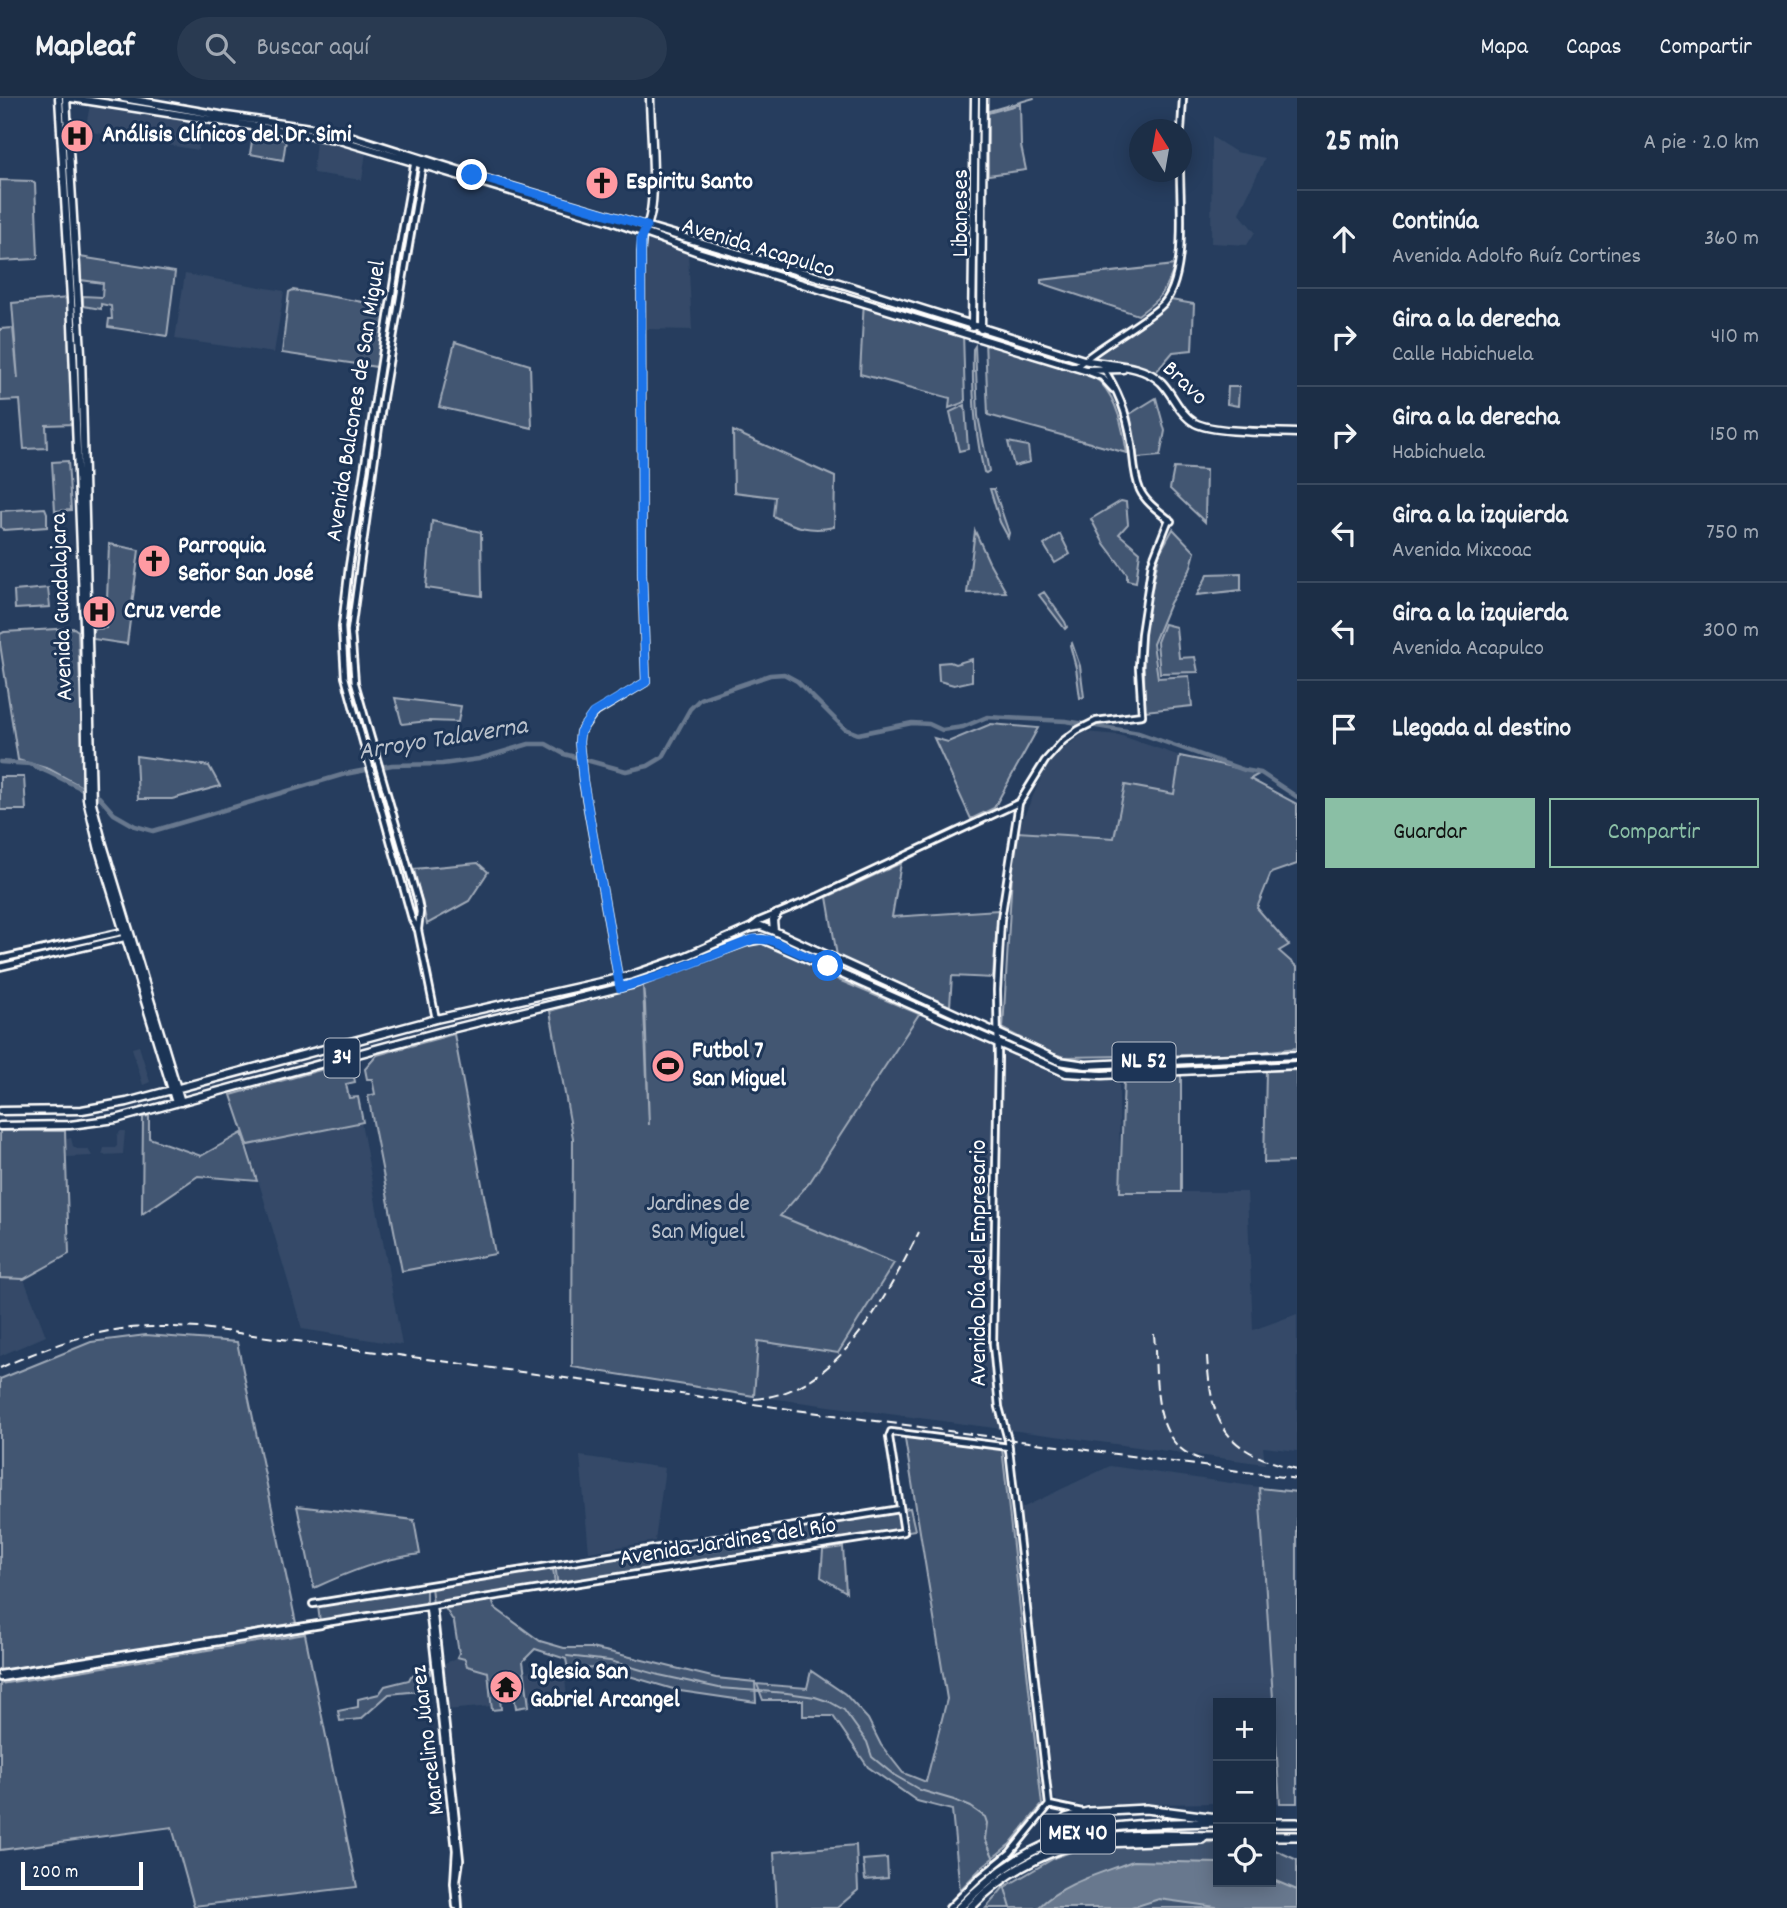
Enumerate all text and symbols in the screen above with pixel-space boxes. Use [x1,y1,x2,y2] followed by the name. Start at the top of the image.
[177,17,667,80] search box
[35,25,135,72] text: Mapleaf
[201,29,239,67] icon: search
[257,30,369,67] text: Buscar aquí
[1480,31,1528,65] text: Mapa
[1566,31,1622,65] text: Capas
[1660,31,1752,65] text: Compartir
[58,117,96,155] hospital icon: Análisis Clínicos del Dr. Simi
[102,119,352,153] place label: Análisis Clínicos del Dr. Simi
[1129,119,1192,182] north arrow
[1325,122,1399,165] text: 25 min
[1644,127,1759,160] text: A pie · 2.0 km
[456,159,487,190] route end
[583,164,621,202] church icon: Espiritu Santo
[626,166,753,200] place label: Espiritu Santo
[945,169,979,257] street label: Libaneses
[1392,204,1478,241] text: Continúa
[677,210,839,288] street label: Avenida Acapulco
[1325,220,1363,258] icon: ahead
[1704,223,1759,256] text: 360 m
[1392,241,1641,274] text: Avenida Adolfo Ruíz Cortines
[318,258,396,544] street label: Avenida Balcones de San Miguel
[1392,302,1559,339] text: Gira a la derecha
[1325,318,1363,356] icon: right
[1711,321,1759,354] text: 410 m
[1392,339,1533,372] text: Calle Habichuela
[1153,354,1215,414] street label: Bravo
[1392,400,1559,437] text: Gira a la derecha
[1325,416,1363,454] icon: right
[1710,419,1759,452] text: 150 m
[1392,437,1485,470] text: Habichuela
[1392,498,1568,535] text: Gira a la izquierda
[43,512,83,702] street label: Avenida Guadalajara
[1325,514,1363,552] icon: left
[1706,517,1759,550] text: 750 m
[178,530,314,592] place label: Parroquia Señor San José
[1392,535,1532,568] text: Avenida Mixcoac
[135,542,173,580] church icon: Parroquia Señor San José
[80,593,118,631] hospital icon: Cruz verde
[124,595,221,629] place label: Cruz verde
[1392,596,1568,633] text: Gira a la izquierda
[1325,612,1363,650] icon: left
[1703,615,1759,648] text: 300 m
[1392,633,1544,666] text: Avenida Acapulco
[356,708,532,772] water label: Arroyo Talaverna
[1325,710,1363,748] icon: arrive
[1392,711,1571,748] text: Llegada al destino
[1325,798,1535,868] button: Guardar
[1549,798,1759,868] button: Compartir
[812,950,843,981] route start
[692,1035,786,1097] place label: Futbol 7 San Miguel
[324,1038,360,1077] road number: 34
[1112,1043,1176,1082] road number: NL 52
[649,1047,687,1085] sports icon: Futbol 7 San Miguel
[963,1140,997,1386] street label: Avenida Día del Empresario
[646,1188,750,1250] park label: Jardines de San Miguel
[617,1509,839,1577] street label: Avenida Jardines del Río
[530,1656,680,1718] place label: Iglesia San Gabriel Arcangel
[403,1663,455,1817] street label: Marcelino Júarez
[487,1668,525,1706] temple icon: Iglesia San Gabriel Arcangel
[1213,1698,1276,1887] map controls
[1213,1698,1276,1761] button: +
[1213,1761,1276,1824] button: −
[1041,1814,1115,1854] road number: MEX 40
[1213,1824,1276,1887] button: locate
[21,1859,144,1891] scale bar
[32,1860,78,1887] text: 200 m

